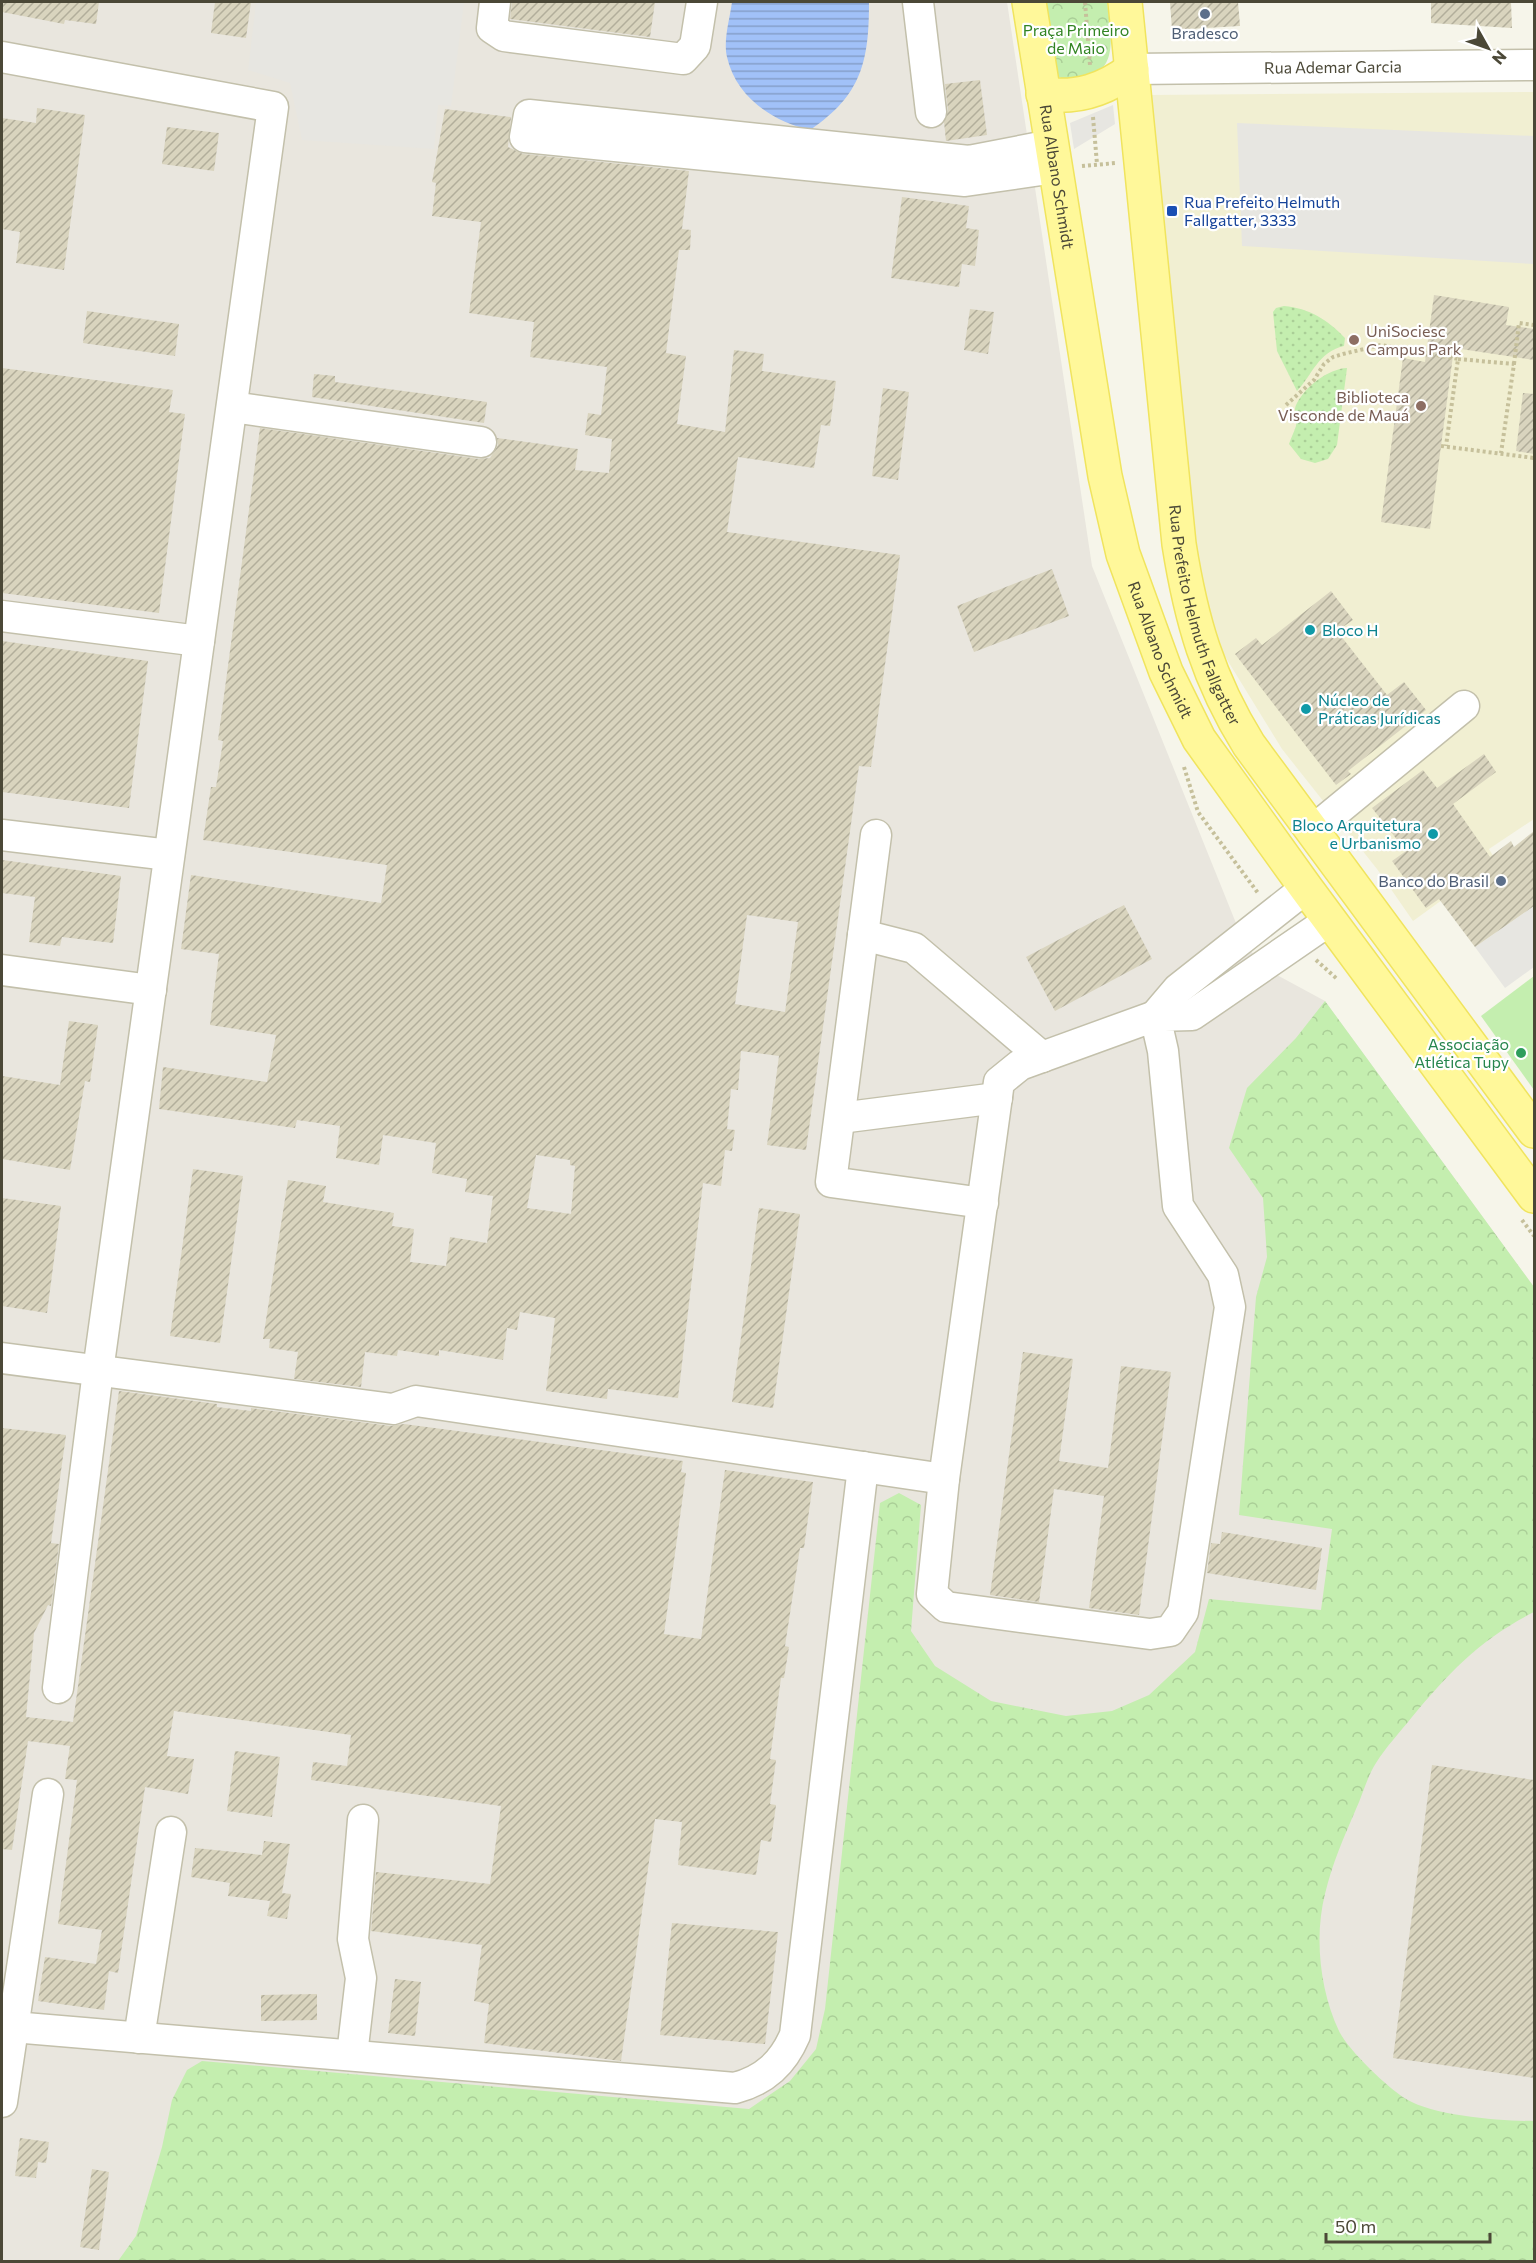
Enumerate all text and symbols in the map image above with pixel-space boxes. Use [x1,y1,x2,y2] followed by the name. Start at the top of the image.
[1198,7,1212,21] marker: Bradesco
[1458,18,1518,78] north arrow
[1023,20,1129,57] park label: Praça Primeiro de Maio
[1171,23,1239,42] place label: Bradesco
[1489,47,1511,69] text: N
[1264,56,1402,77] street label: Rua Ademar Garcia
[1037,103,1079,251] street label: Rua Albano Schmidt
[1184,192,1340,229] place label: Rua Prefeito Helmuth Fallgatter, 3333
[1165,204,1179,218] marker: Rua Prefeito Helmuth Fallgatter, 3333
[1366,321,1462,358] place label: UniSociesc Campus Park
[1347,333,1361,347] marker: UniSociesc Campus Park
[1278,387,1409,424] place label: Biblioteca Visconde de Mauá
[1414,399,1428,413] marker: Biblioteca Visconde de Mauá
[1166,504,1246,729] street label: Rua Prefeito Helmuth Fallgatter
[1125,579,1197,722] street label: Rua Albano Schmidt
[1322,620,1378,639] place label: Bloco H
[1303,623,1317,637] marker: Bloco H
[1318,690,1441,727] place label: Núcleo de Práticas Jurídicas
[1299,702,1313,716] marker: Núcleo de Práticas Jurídicas
[1292,815,1421,852] place label: Bloco Arquitetura e Urbanismo
[1426,827,1440,841] marker: Bloco Arquitetura e Urbanismo
[1378,871,1489,890] place label: Banco do Brasil
[1494,874,1508,888] marker: Banco do Brasil
[1414,1034,1509,1071] place label: Associação Atlética Tupy
[1514,1046,1528,1060] marker: Associação Atlética Tupy
[1326,2206,1490,2244] scale bar
[1335,2215,1376,2237] text: 50 m

